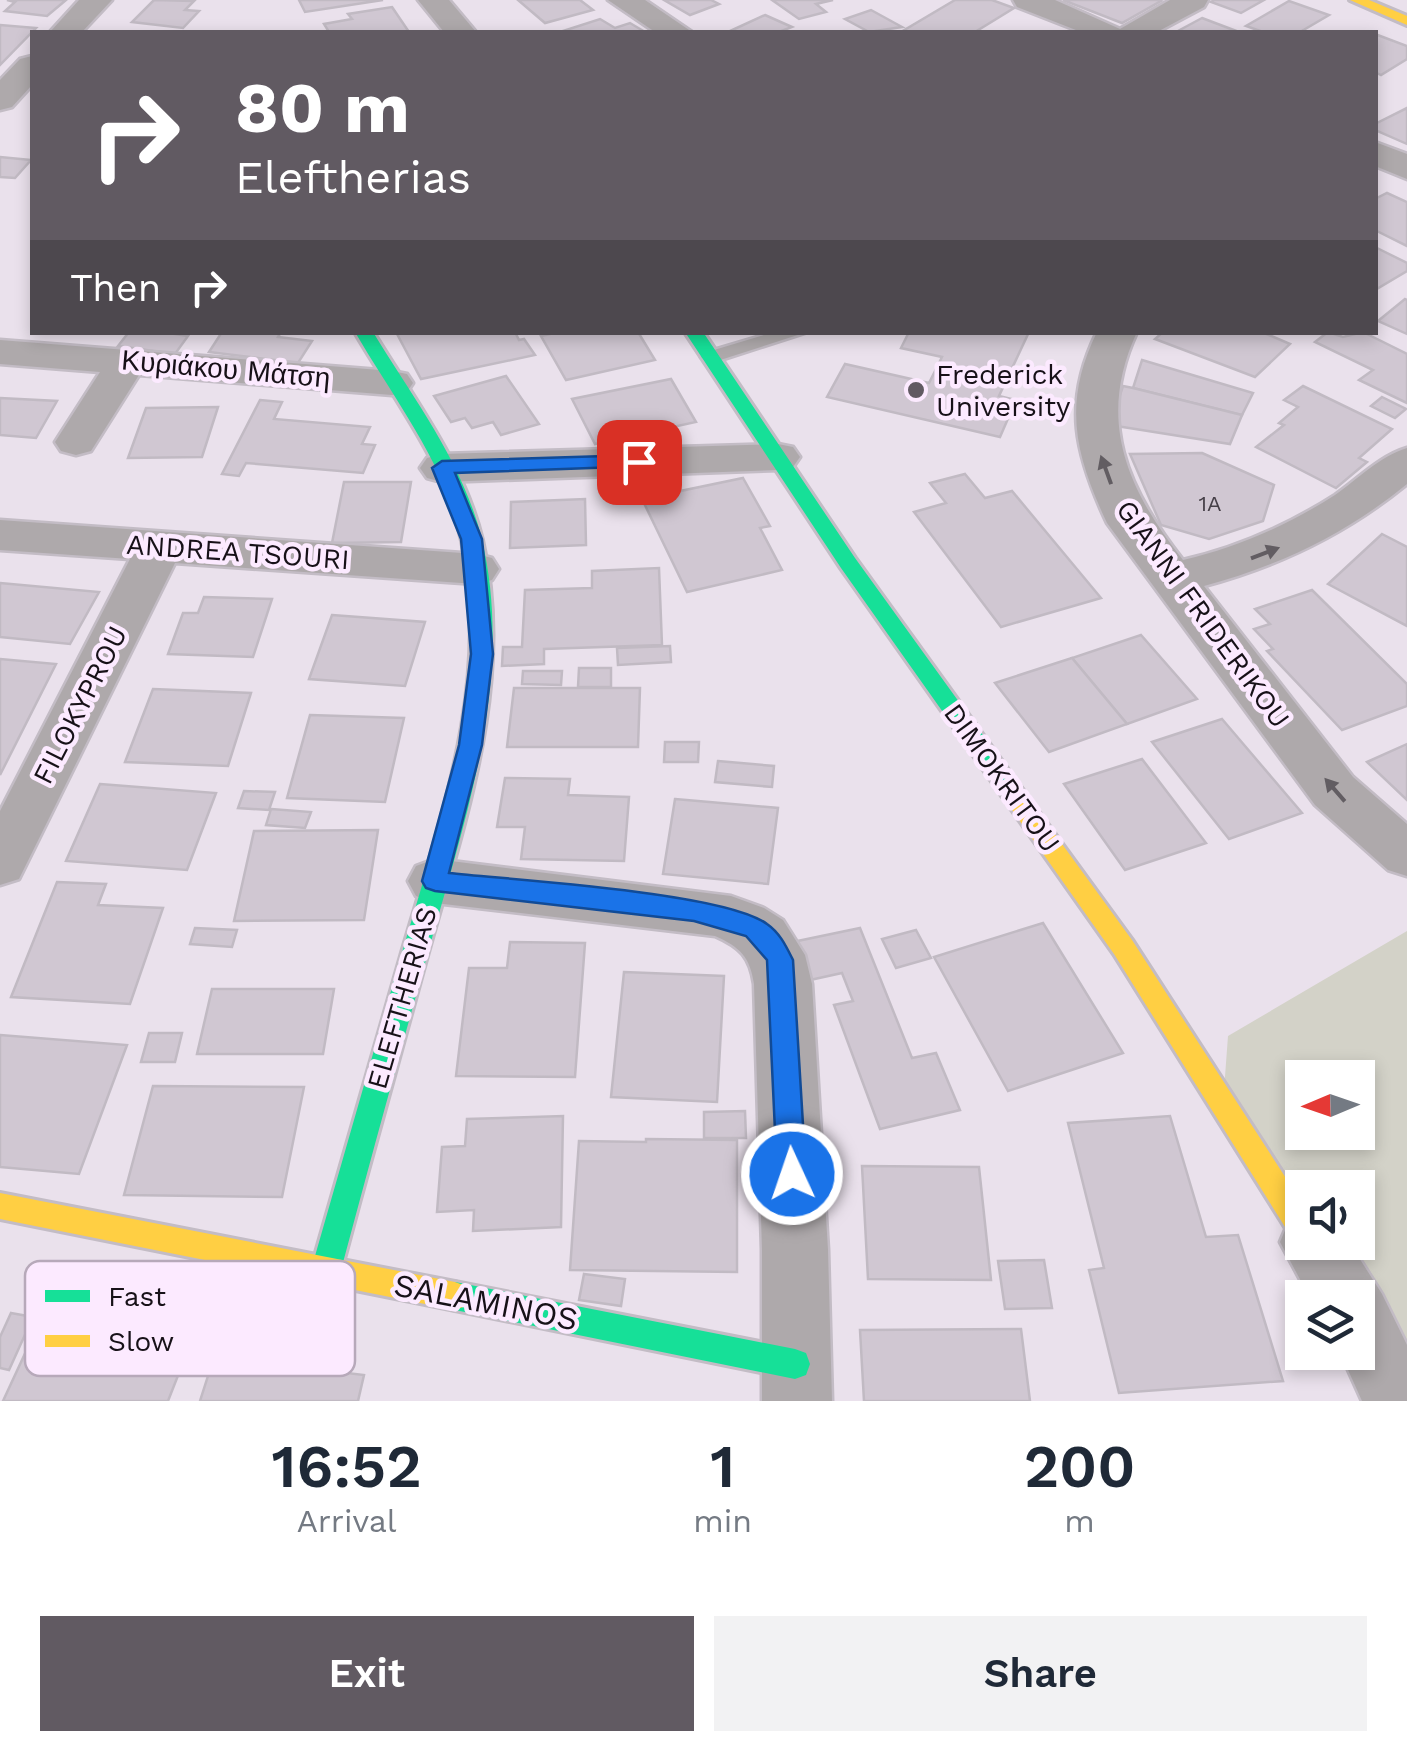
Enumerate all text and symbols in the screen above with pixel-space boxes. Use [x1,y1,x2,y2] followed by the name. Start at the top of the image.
[235,67,410,149] text: 80 m
[70,70,200,200] icon: right
[235,151,471,204] text: Eleftherias
[181,260,236,315] icon: right
[70,266,161,310] text: Then
[120,343,332,395] street label: Κυριάκου Μάτση
[936,358,1071,423] place label: Frederick University
[905,379,927,401] marker: Frederick University
[597,420,682,505] pin
[612,435,667,490] icon: arrive
[1098,455,1113,485] one-way arrow
[1198,491,1222,516] house number: 1A
[1109,494,1297,734] street label: GIANNI FRIDERIKOU
[125,528,351,576] street label: ANDREA TSOURI
[1250,545,1280,560] one-way arrow
[26,621,134,789] street label: FILOKYPROU
[937,697,1067,859] street label: DIMOKRITOU
[1324,778,1346,803] one-way arrow
[360,903,444,1093] street label: ELEFTHERIAS
[1285,1060,1375,1150] north arrow
[1285,1060,1375,1370] map controls
[740,1122,844,1226] position arrow
[1285,1170,1375,1260] button: sound
[25,1261,355,1376] legend
[391,1266,581,1338] street label: SALAMINOS
[108,1280,166,1313] text: Fast
[1285,1280,1375,1370] button: layers
[108,1325,174,1358] text: Slow
[272,1431,422,1502] text: 16:52
[710,1431,735,1502] text: 1
[1024,1431,1135,1502] text: 200
[297,1502,397,1540] text: Arrival
[693,1502,752,1540] text: min
[1064,1502,1095,1540] text: m
[40,1616,694,1731] button: Exit
[714,1616,1367,1731] button: Share

